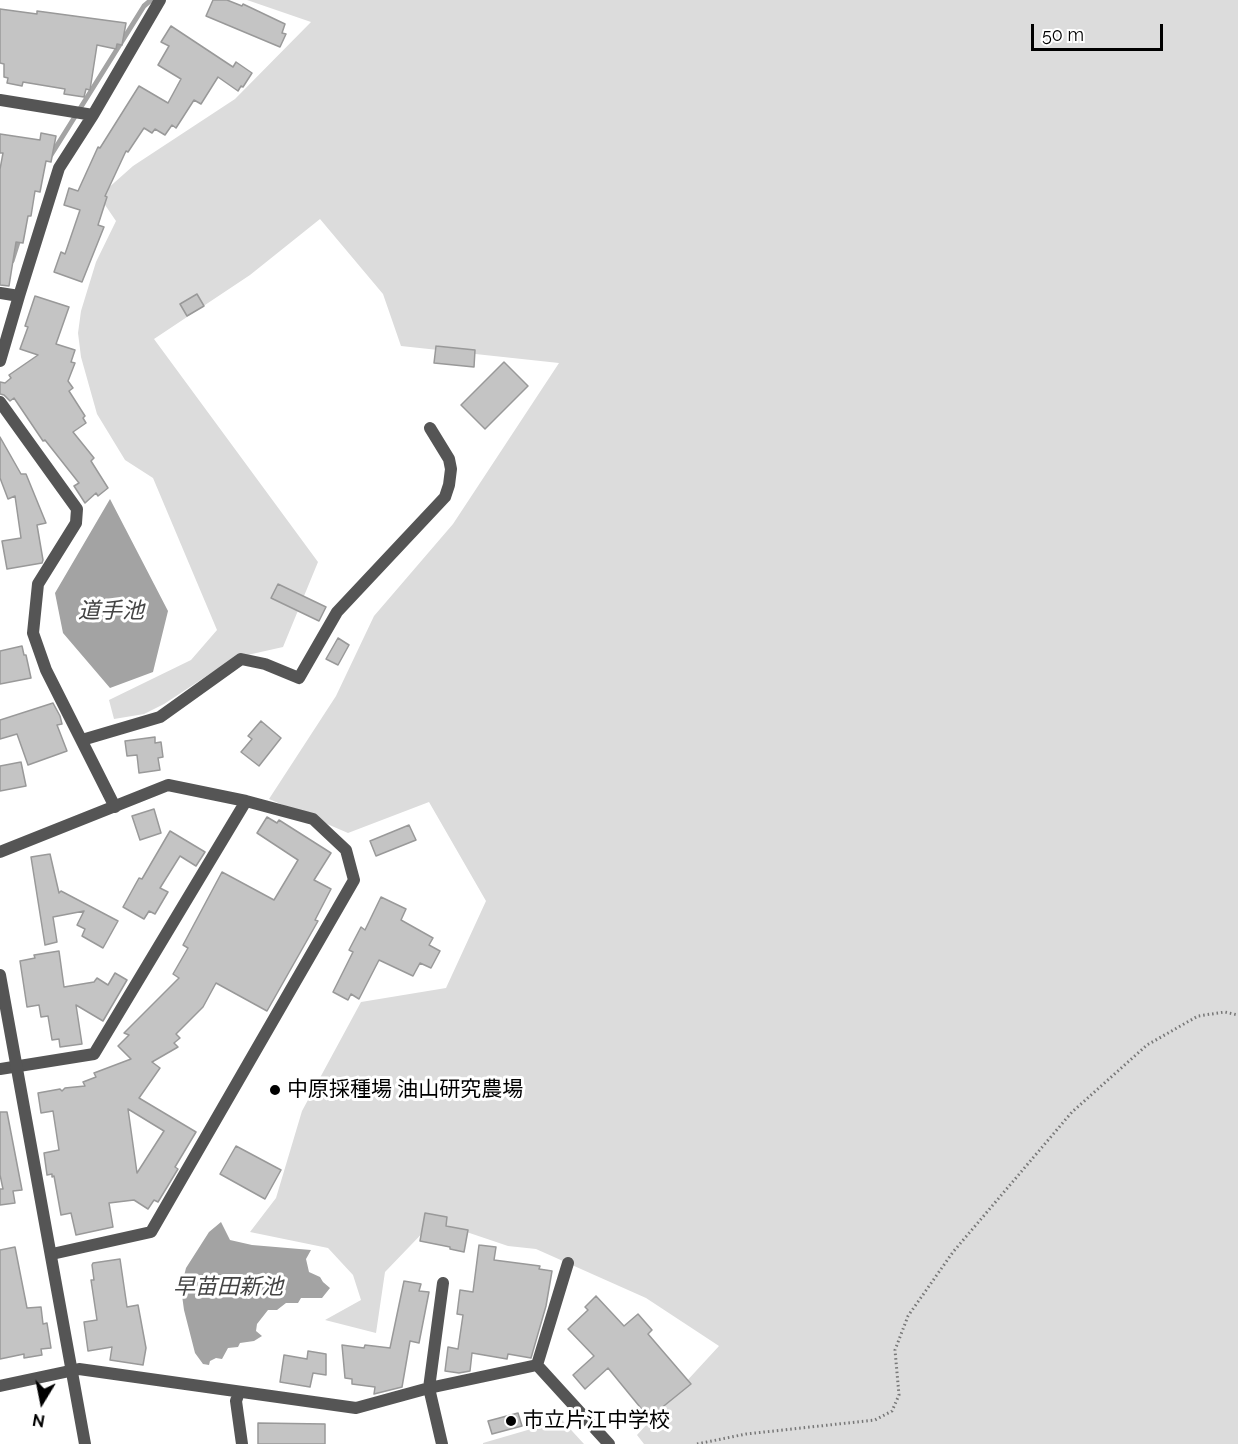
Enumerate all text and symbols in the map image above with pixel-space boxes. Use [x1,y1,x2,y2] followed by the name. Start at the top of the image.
[1034,12,1166,50] scale bar
[1042,24,1084,45] text: 50 m
[78,598,144,624] water label: 道手池
[287,1077,523,1103] place label: 中原採種場 油山研究農場
[268,1083,282,1097] marker: 中原採種場 油山研究農場
[173,1274,283,1300] water label: 早苗田新池
[12,1372,72,1432] north arrow
[523,1408,670,1434] place label: 市立片江中学校
[31,1410,46,1431] text: N
[504,1414,518,1428] marker: 市立片江中学校

